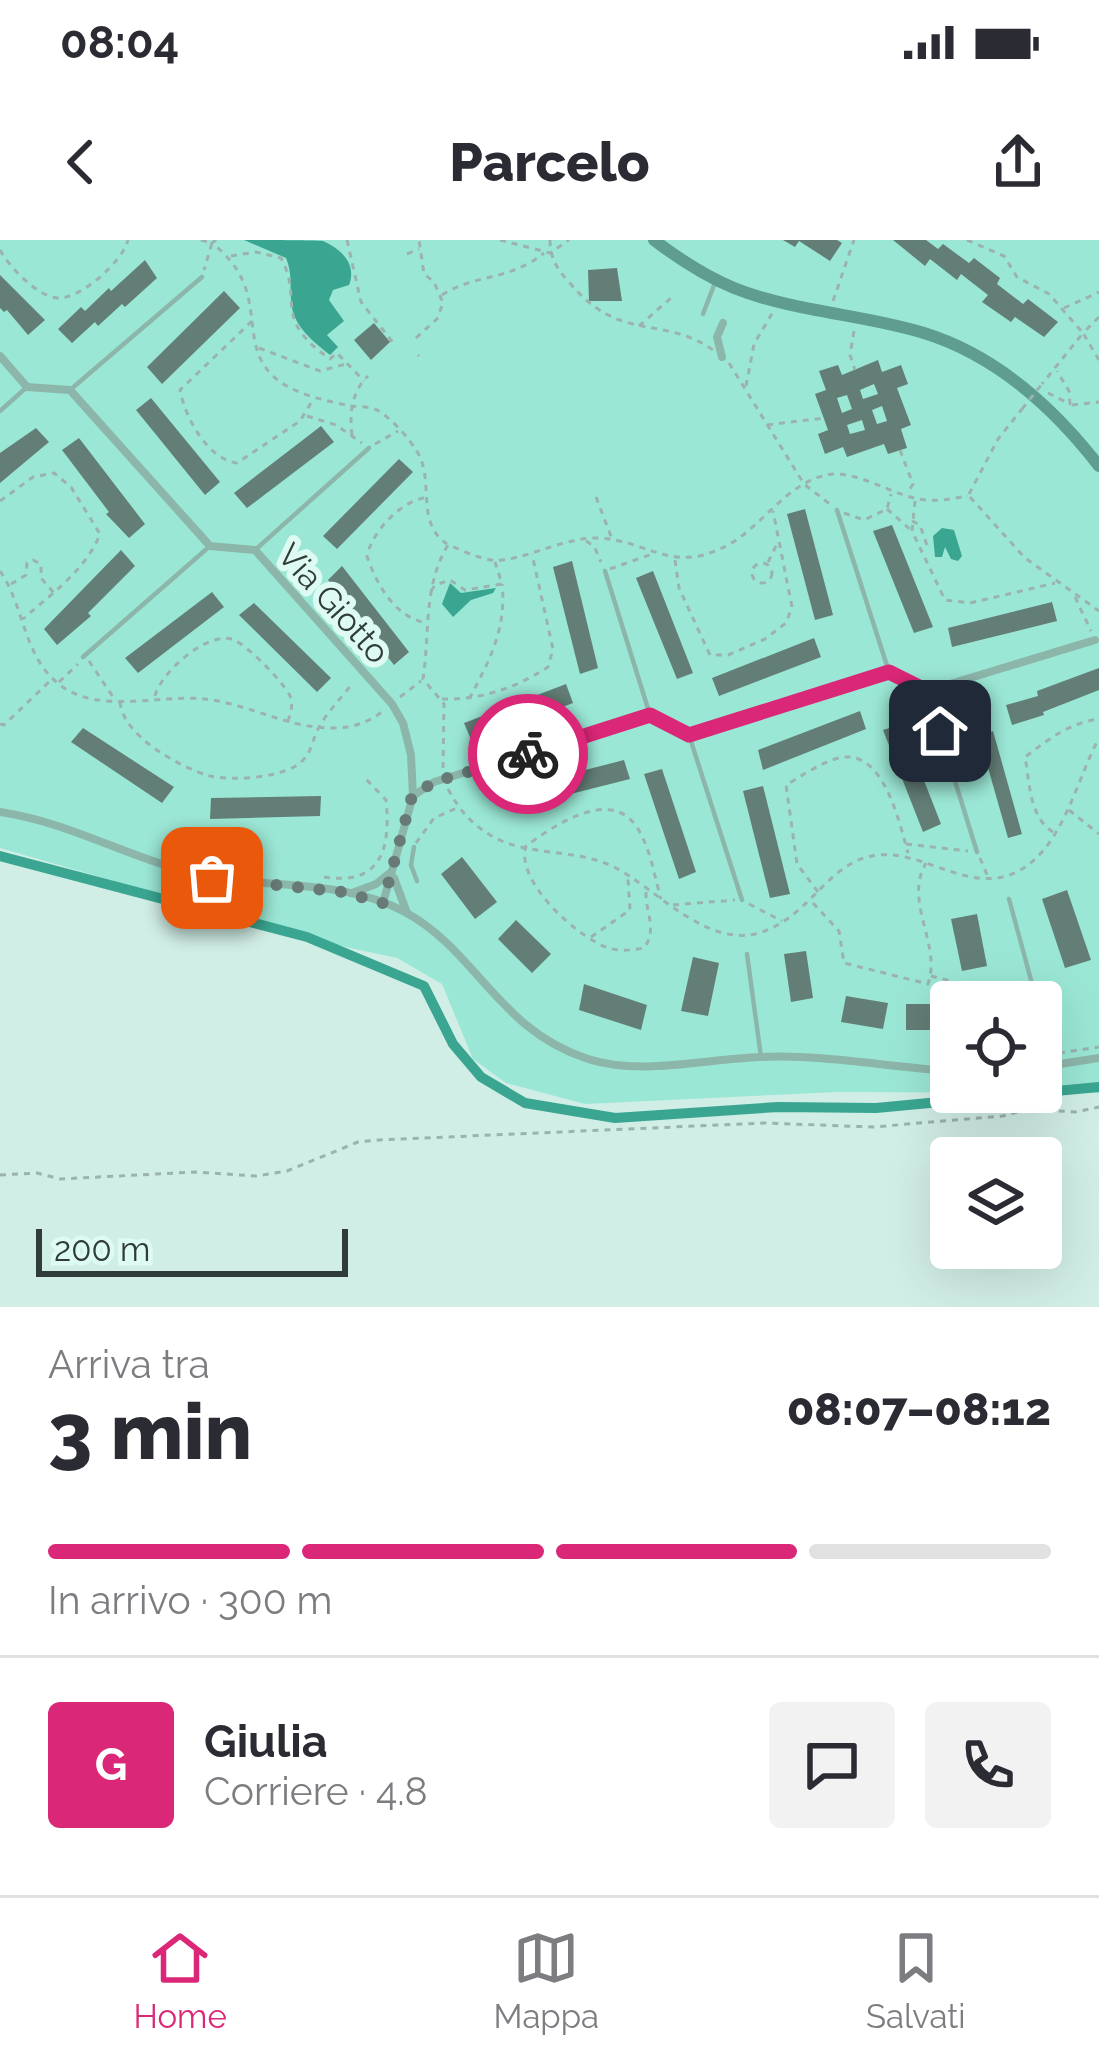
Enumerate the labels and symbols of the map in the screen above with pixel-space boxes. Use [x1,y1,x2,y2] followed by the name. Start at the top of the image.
[270,535,398,671] street label: Via Giotto
[889,680,991,782] pin
[468,694,588,814] courier
[161,827,263,929] pin
[36,1223,348,1276] scale bar

